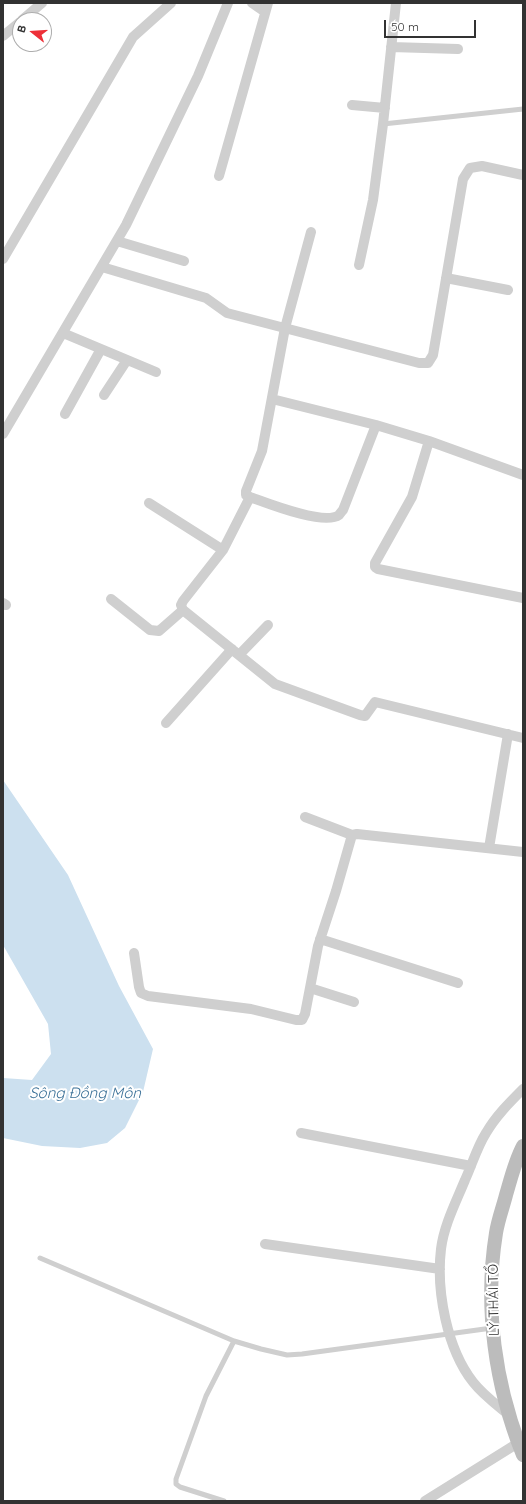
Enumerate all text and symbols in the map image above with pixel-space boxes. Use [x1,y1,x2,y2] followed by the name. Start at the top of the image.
[12,12,52,52] north arrow
[386,12,478,38] scale bar
[391,19,419,34] text: 50 m
[14,23,29,34] text: B
[29,1084,141,1102] water label: Sông Đồng Môn
[485,1264,503,1336] street label: LÝ THÁI TỔ

